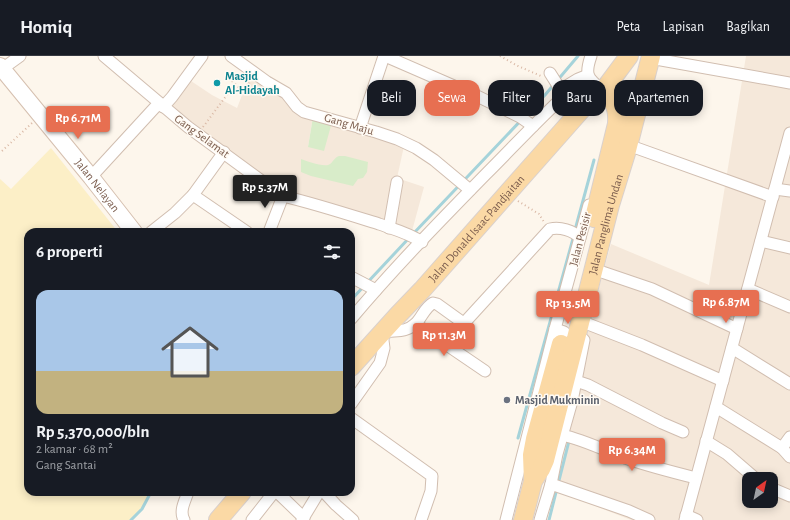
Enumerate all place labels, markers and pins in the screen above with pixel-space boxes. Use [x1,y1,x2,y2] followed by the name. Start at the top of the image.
[225,70,280,97] place label: Masjid Al-Hidayah
[212,78,222,88] marker: Masjid Al-Hidayah
[37,106,119,140] pin: Rp 6.71M
[224,175,306,209] pin: Rp 5.37M
[685,290,767,324] pin: Rp 6.87M
[527,291,609,325] pin: Rp 13.5M
[403,323,485,357] pin: Rp 11.3M
[515,394,600,407] place label: Masjid Mukminin
[502,395,512,405] marker: Masjid Mukminin
[591,438,673,472] pin: Rp 6.34M

